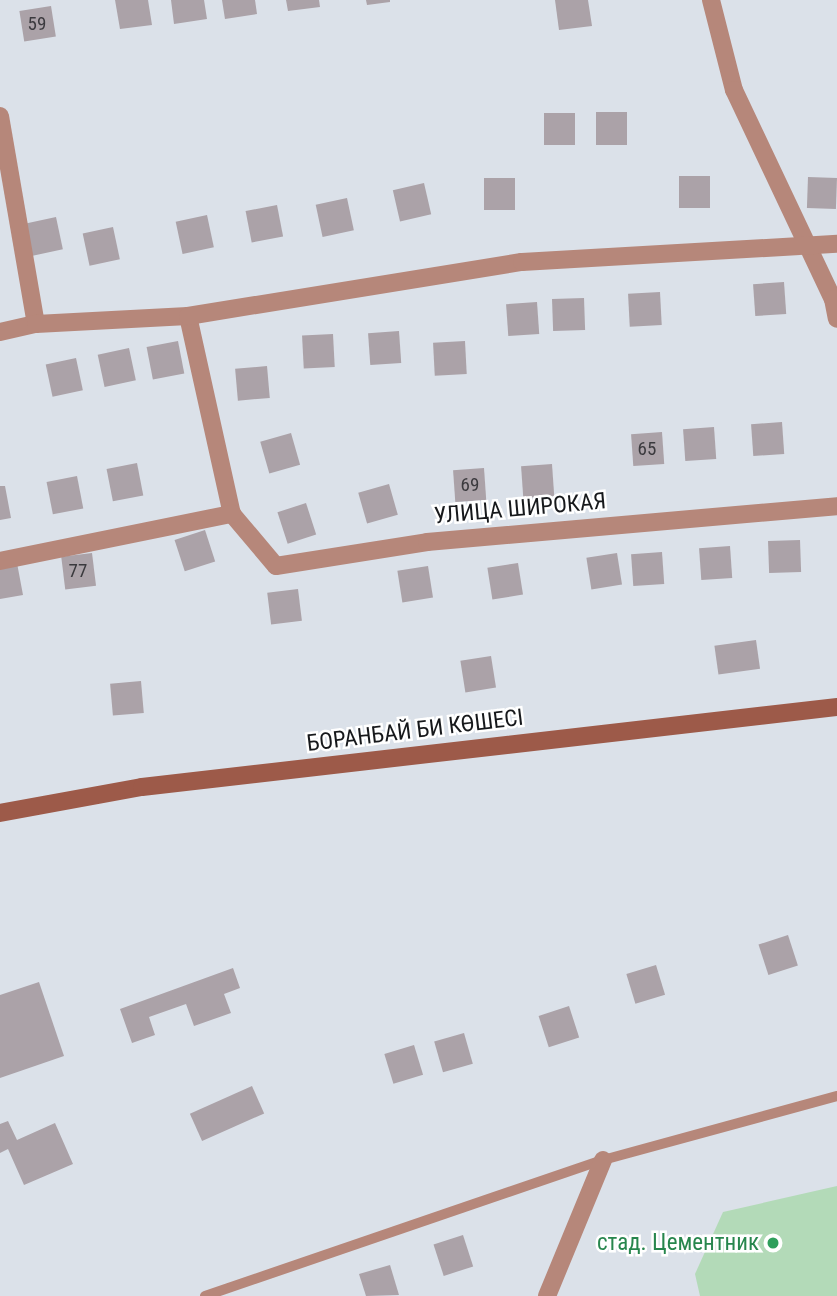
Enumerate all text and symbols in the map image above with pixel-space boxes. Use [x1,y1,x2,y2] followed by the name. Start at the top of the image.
[28,13,46,35] house number: 59
[638,438,656,460] house number: 65
[461,474,479,496] house number: 69
[433,488,607,530] street label: УЛИЦА ШИРОКАЯ
[69,560,87,582] house number: 77
[305,704,525,758] street label: БОРАНБАЙ БИ КӨШЕСІ
[597,1229,759,1257] place label: стад. Цементник
[765,1235,781,1251] marker: стад. Цементник

